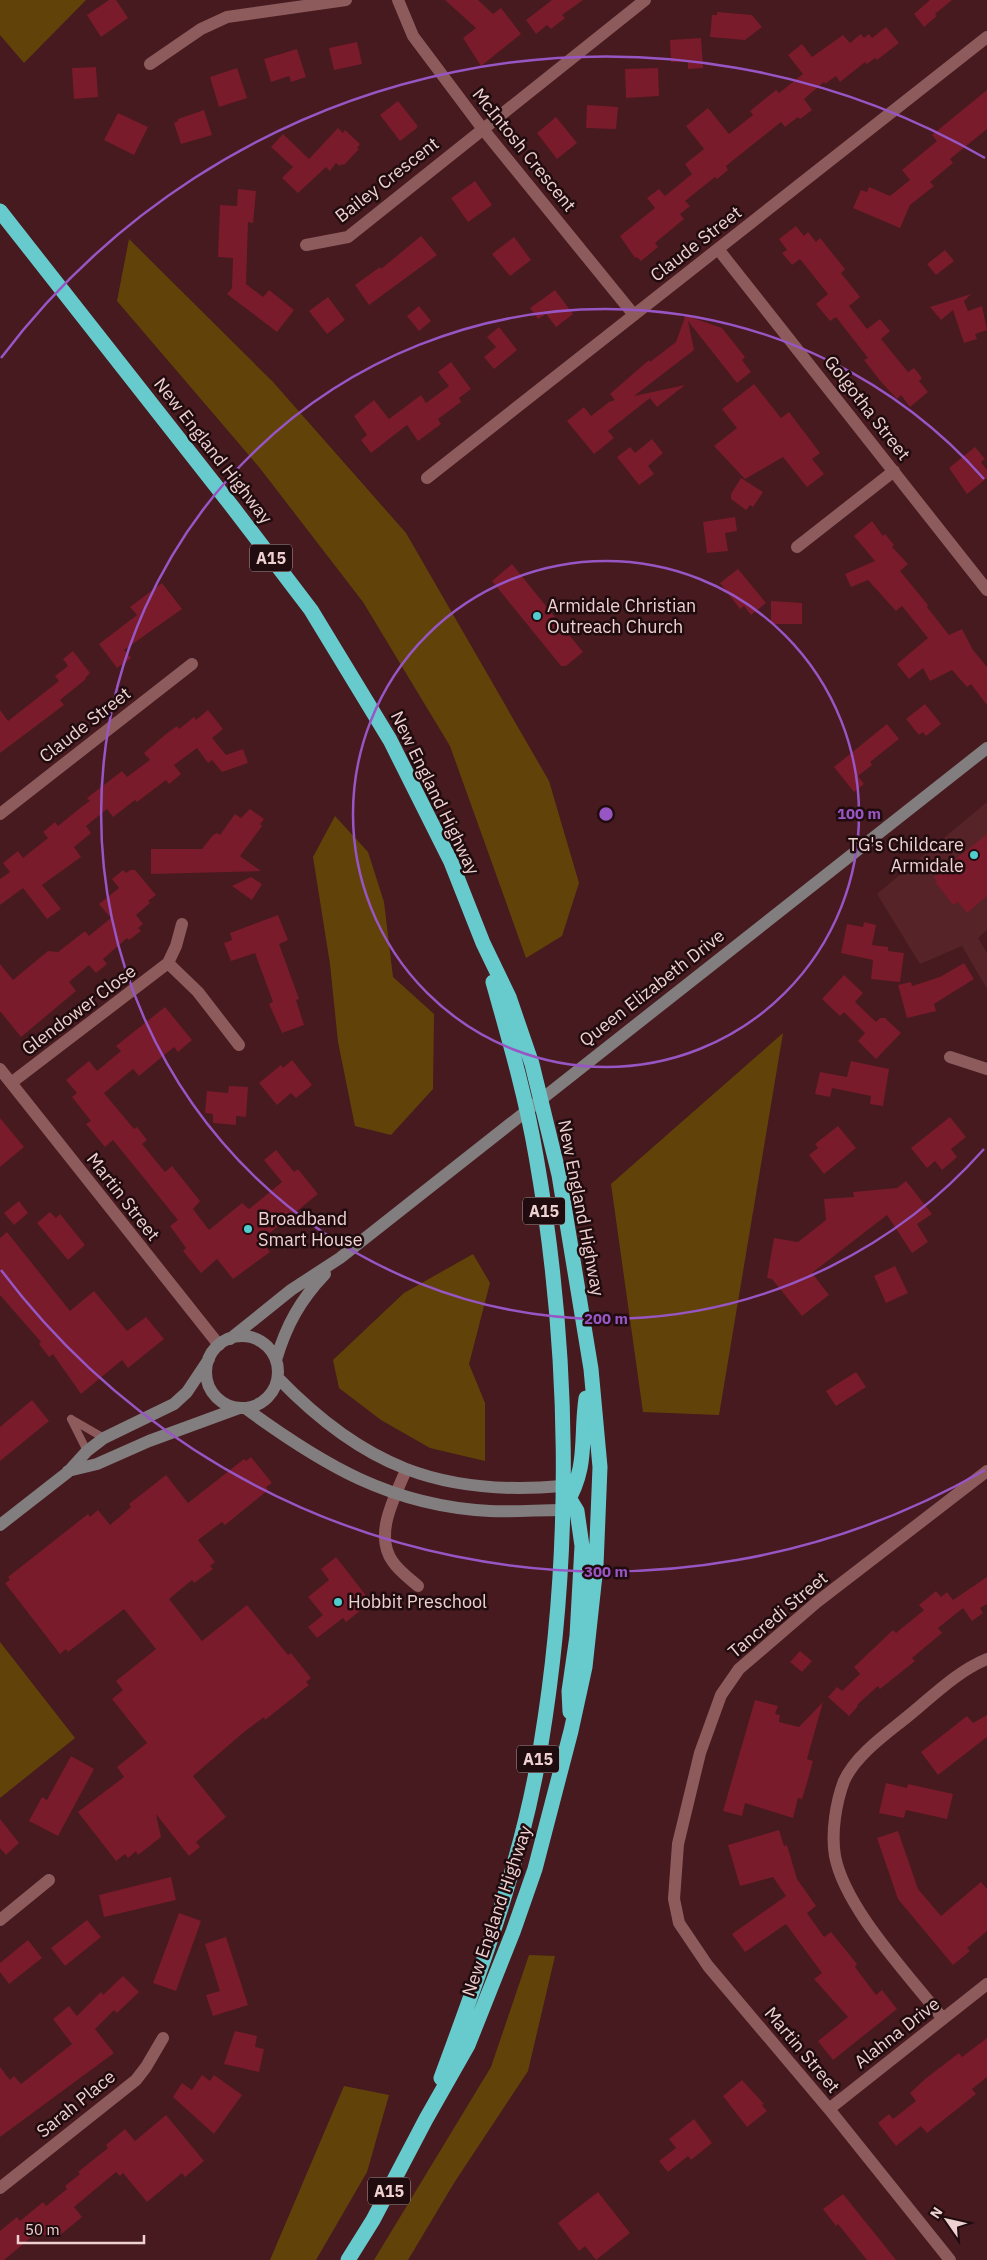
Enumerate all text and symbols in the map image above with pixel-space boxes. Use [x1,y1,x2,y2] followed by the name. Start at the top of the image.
[468,83,581,216] street label: McIntosh Crescent
[330,132,443,227] street label: Bailey Crescent
[645,201,746,286] street label: Claude Street
[819,351,915,465] street label: Golgotha Street
[149,373,278,528] street label: New England Highway
[250,544,292,572] road number: A15
[547,594,696,638] place label: Armidale Christian Outreach Church
[531,610,543,622] marker: Armidale Christian Outreach Church
[34,682,135,767] street label: Claude Street
[386,707,485,878] street label: New England Highway
[837,804,881,823] text: 100 m
[597,805,615,823] centre of rings
[848,833,964,877] place label: TG's Childcare Armidale
[968,849,980,861] marker: TG's Childcare Armidale
[574,924,729,1051] street label: Queen Elizabeth Drive
[17,959,141,1060] street label: Glendower Close
[553,1118,610,1298] street label: New England Highway
[82,1148,165,1245] street label: Martin Street
[523,1198,565,1224] road number: A15
[258,1207,363,1251] place label: Broadband Smart House
[242,1223,254,1235] marker: Broadband Smart House
[584,1309,628,1328] text: 200 m
[584,1562,628,1581] text: 300 m
[723,1566,832,1663] street label: Tancredi Street
[348,1590,487,1613] place label: Hobbit Preschool
[332,1596,344,1608] marker: Hobbit Preschool
[517,1746,559,1772] road number: A15
[456,1822,537,1999] street label: New England Highway
[849,1992,944,2073] street label: Alahna Drive
[760,2002,845,2098] street label: Martin Street
[32,2065,120,2142] street label: Sarah Place
[368,2178,410,2204] road number: A15
[922,2195,972,2245] north arrow
[926,2203,947,2222] text: N
[18,2212,144,2244] scale bar
[25,2220,60,2239] text: 50 m

